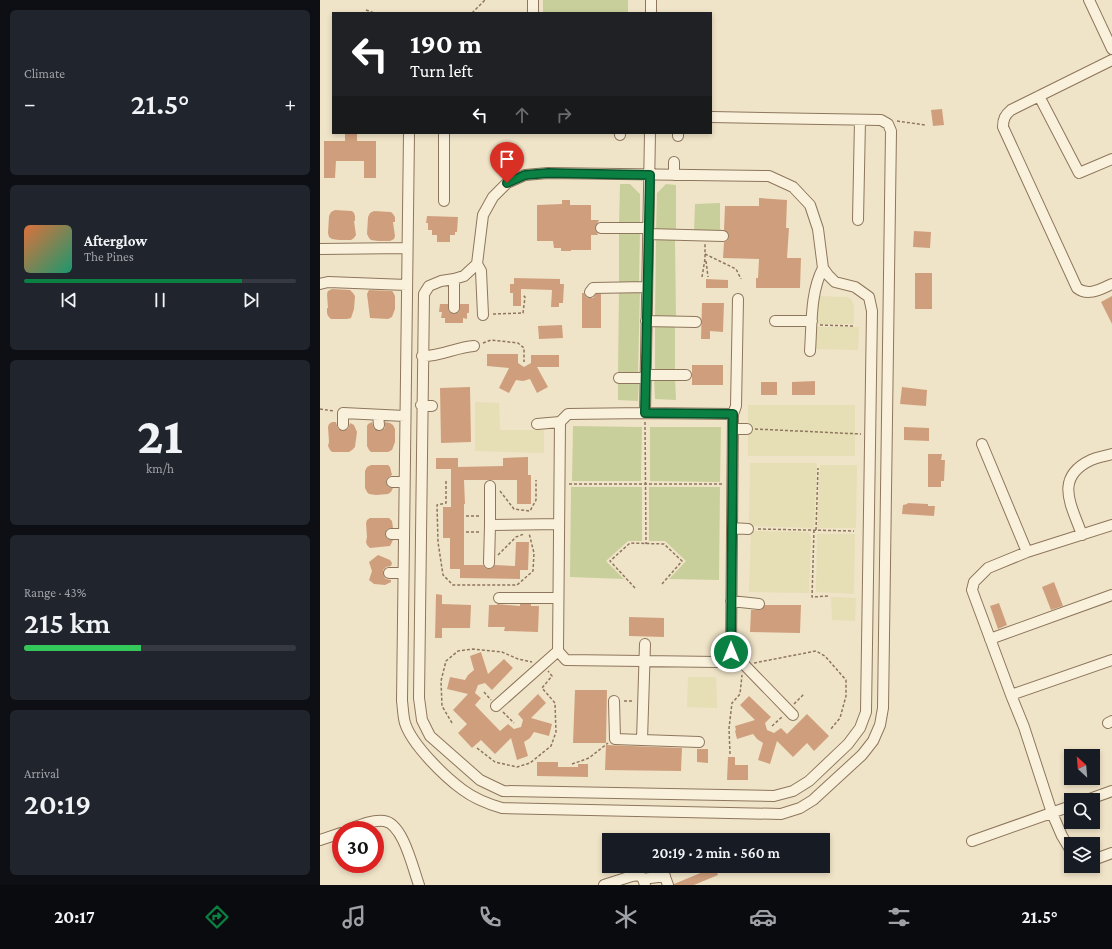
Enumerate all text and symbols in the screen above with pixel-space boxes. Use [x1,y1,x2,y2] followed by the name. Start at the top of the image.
[344,28,396,80] icon: left
[410,28,482,59] text: 190 m
[410,61,473,81] text: Turn left
[24,66,65,81] text: Climate
[131,87,189,120] text: 21.5°
[24,91,36,116] text: −
[284,91,296,116] text: +
[469,104,491,126] icon: left
[511,104,533,126] icon: ahead
[553,104,575,126] icon: right
[490,142,524,183] pin
[496,148,518,170] icon: arrive
[84,233,147,249] text: Afterglow
[84,249,134,264] text: The Pines
[58,289,80,311] icon: previous
[149,289,171,311] icon: pause
[240,289,262,311] icon: next
[137,406,183,464] text: 21
[146,461,174,476] text: km/h
[24,585,86,600] text: Range · 43%
[24,606,110,639] text: 215 km
[710,631,752,673] position arrow
[1064,749,1100,785] north arrow
[1064,749,1100,873] map controls
[24,766,59,781] text: Arrival
[24,787,91,820] text: 20:19
[1064,793,1100,829] button: search
[332,821,384,873] speed limit sign: 30
[1064,837,1100,873] button: layers
[652,845,780,861] text: 20:19 · 2 min · 560 m
[203,903,231,931] icon: directions
[340,903,368,931] icon: music
[476,903,504,931] icon: phone
[612,903,640,931] icon: climate
[749,903,777,931] icon: car
[885,903,913,931] icon: filters
[54,907,95,927] text: 20:17
[1021,907,1058,927] text: 21.5°

